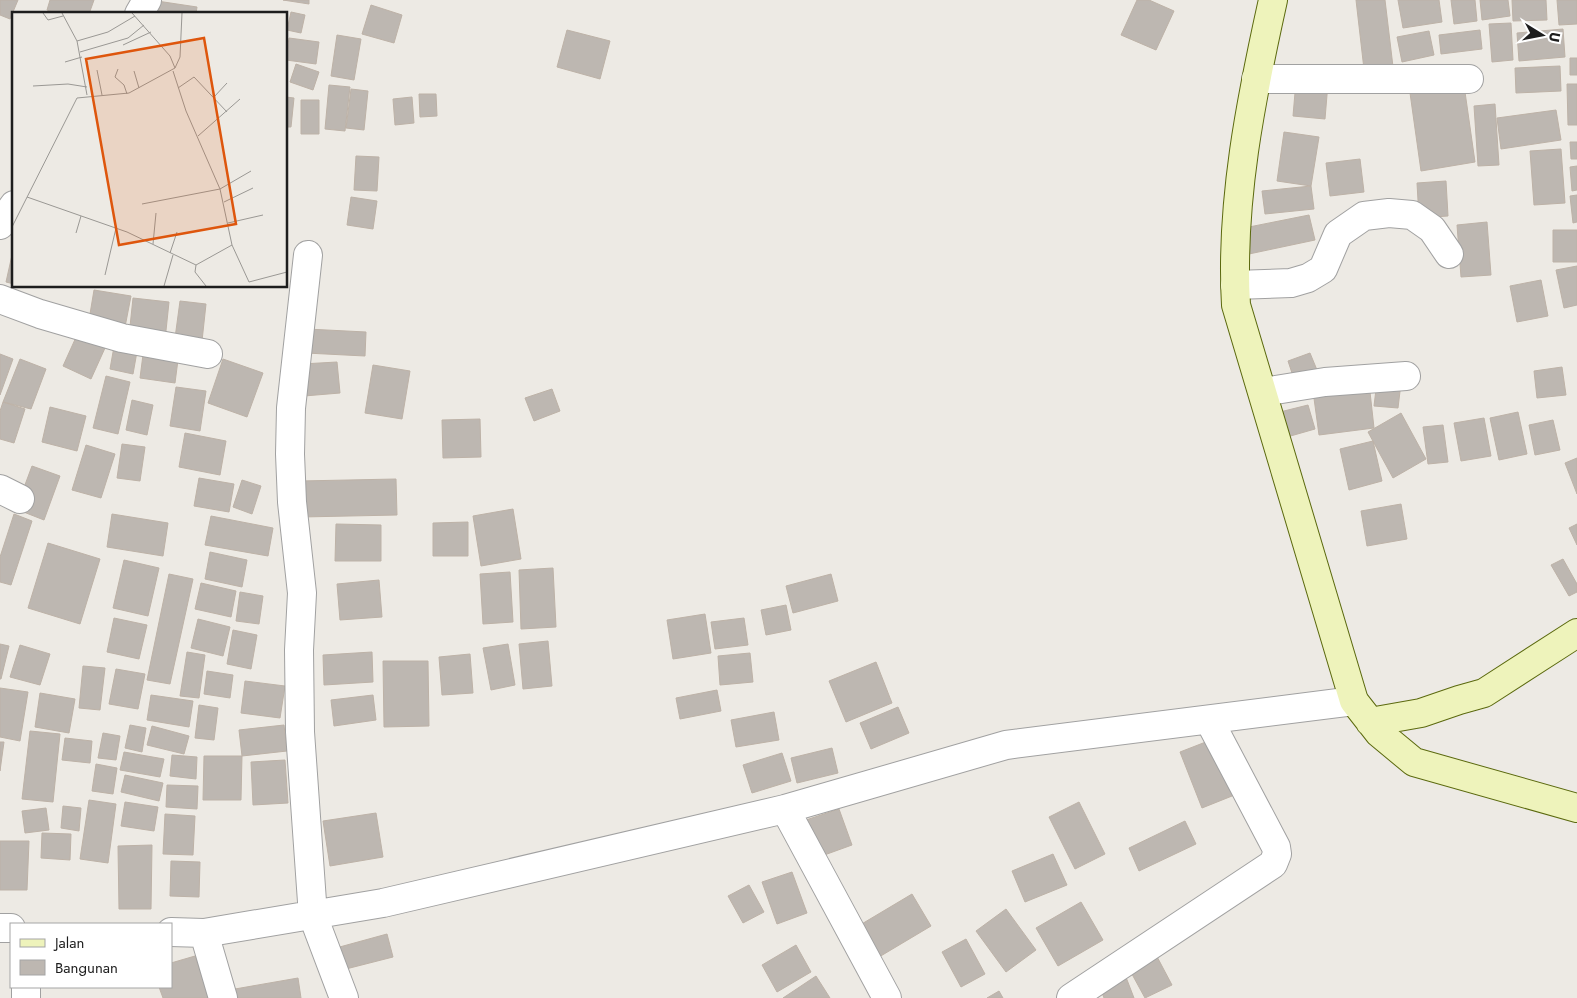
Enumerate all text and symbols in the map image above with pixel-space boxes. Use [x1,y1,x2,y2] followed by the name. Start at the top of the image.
[1517,10,1567,60] north arrow
[12,12,288,288] inset map
[1544,31,1566,44] text: U
[10,923,172,988] legend
[53,932,84,954] text: Jalan
[55,957,118,979] text: Bangunan

